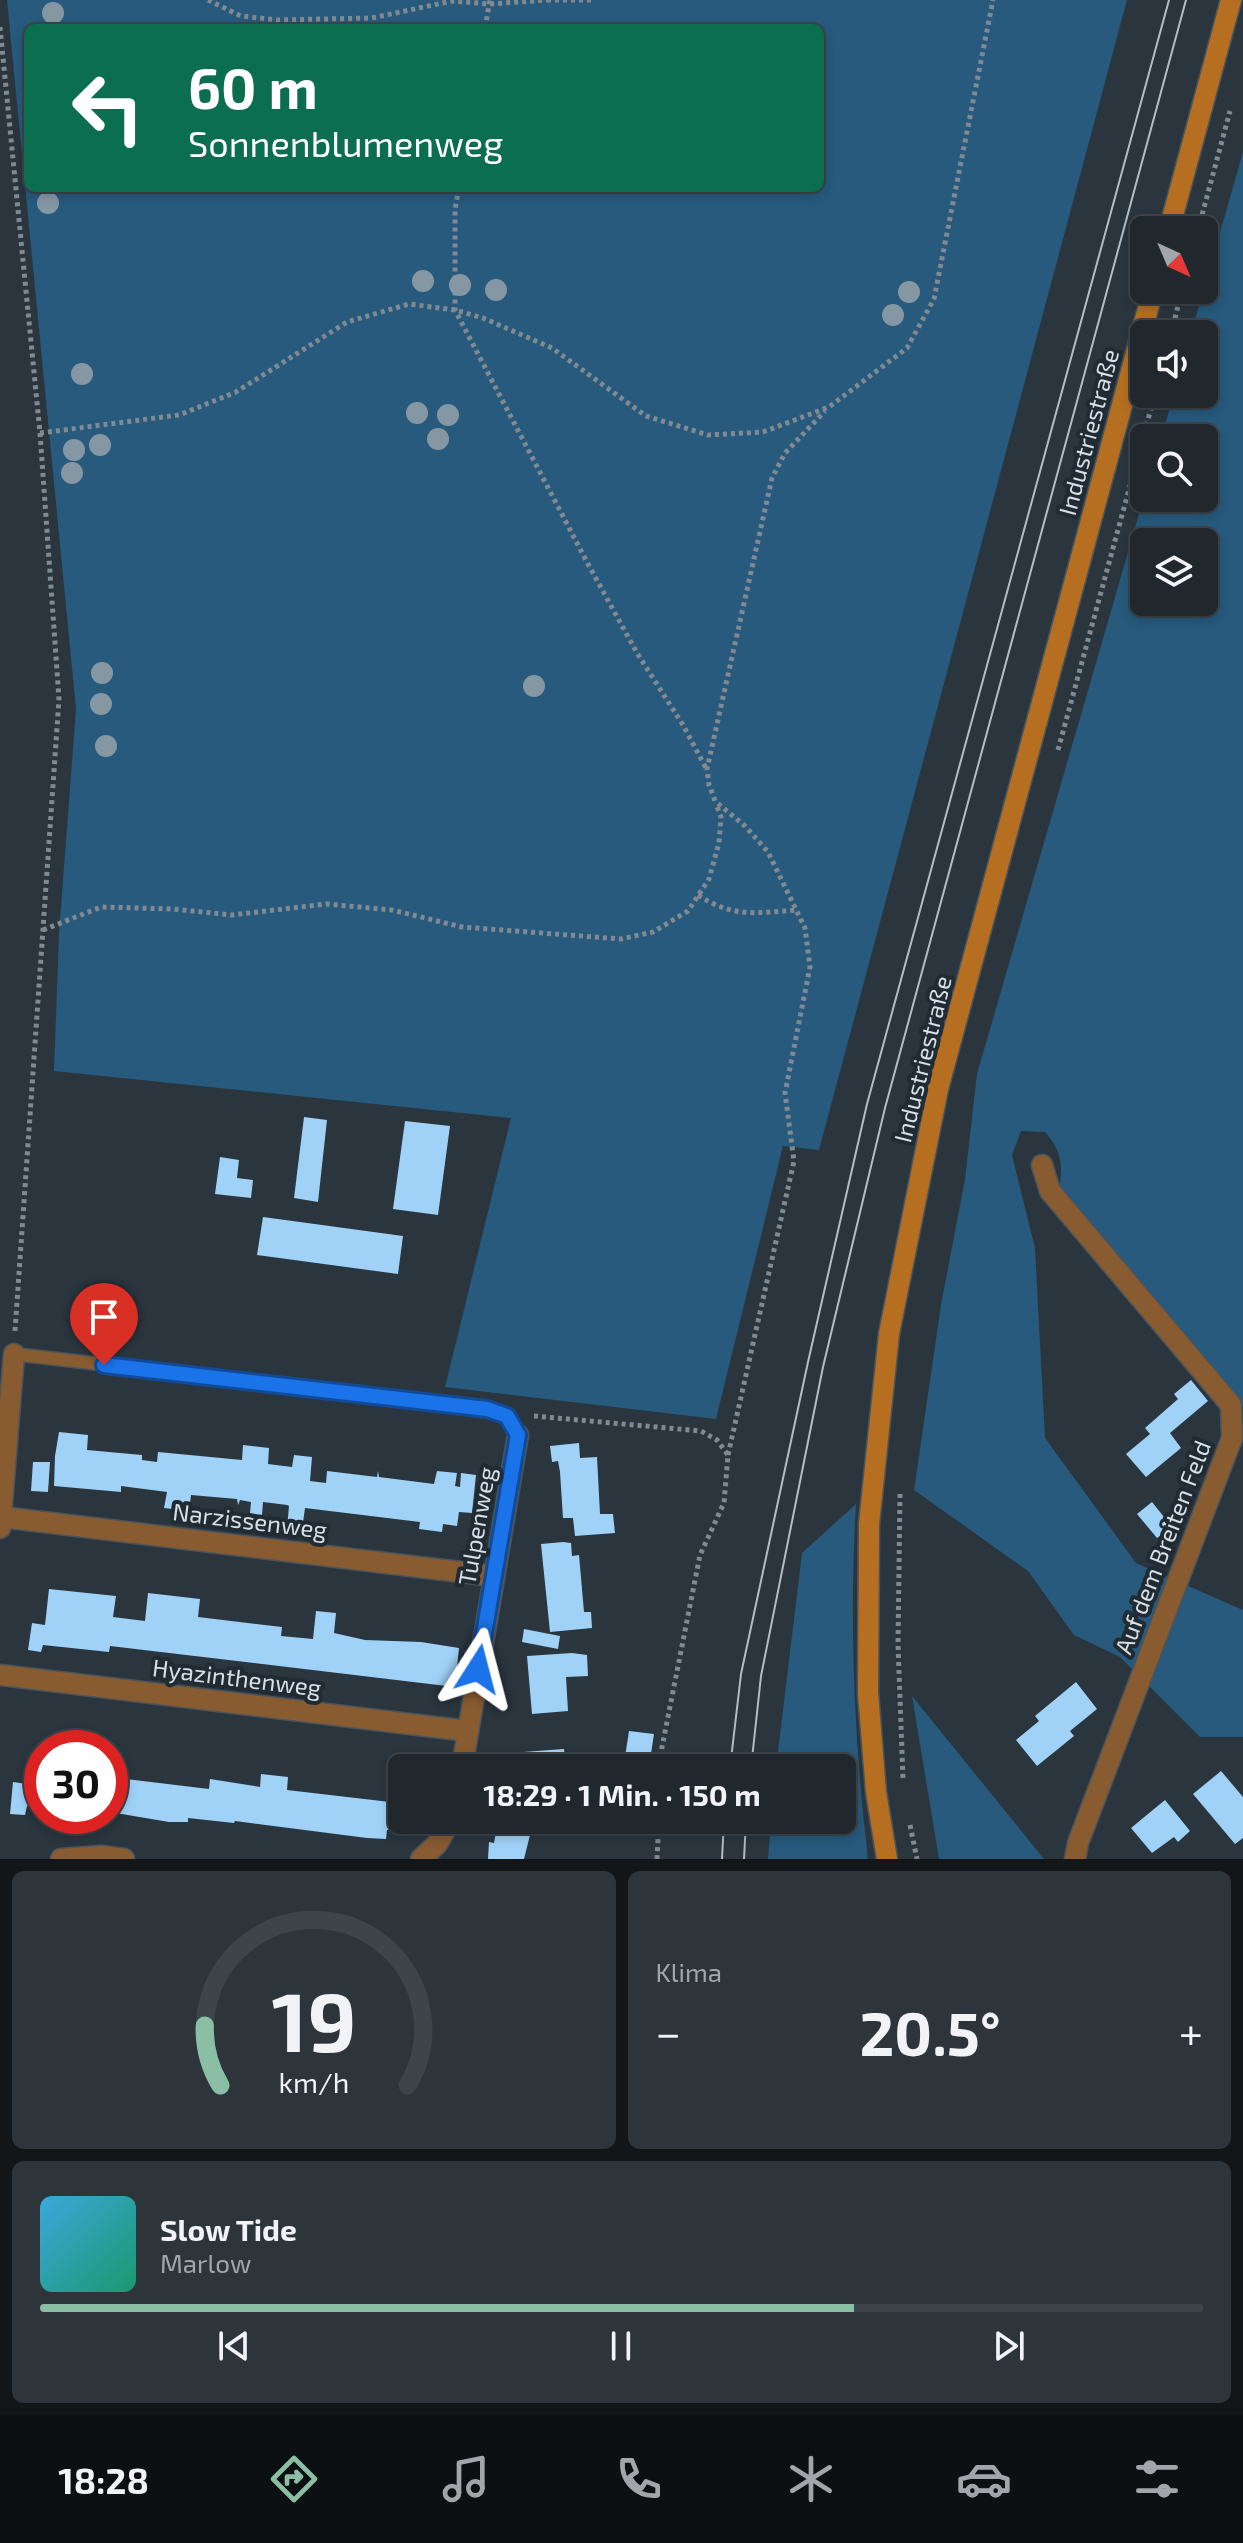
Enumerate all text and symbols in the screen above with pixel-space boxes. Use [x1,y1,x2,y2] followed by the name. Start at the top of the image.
[188,53,318,120] text: 60 m
[56,56,160,160] icon: left
[188,121,503,164] text: Sonnenblumenweg
[1130,216,1218,304] north arrow
[1130,216,1218,616] map controls
[1130,320,1218,408] button: sound
[1052,346,1124,518] street label: Industriestraße
[1130,424,1218,512] button: search
[1130,528,1218,616] button: layers
[887,973,957,1145] street label: Industriestraße
[70,1283,138,1365] pin
[82,1295,126,1339] icon: arrive
[1108,1436,1216,1658] street label: Auf dem Breiten Feld
[451,1465,501,1587] street label: Tulpenweg
[171,1496,329,1544] street label: Narzissenweg
[436,1627,520,1711] position arrow
[151,1652,323,1702] street label: Hyazinthenweg
[24,1730,128,1834] speed limit sign: 30
[483,1776,761,1812] text: 18:29 · 1 Min. · 150 m
[656,1956,722,1987] text: Klima
[271,1969,356,2069] text: 19
[859,1996,1001,2068] text: 20.5°
[656,2005,681,2058] text: −
[1179,2005,1203,2058] text: +
[278,2064,349,2099] text: km/h
[160,2211,297,2247] text: Slow Tide
[160,2247,251,2278] text: Marlow
[212,2324,256,2368] icon: previous
[599,2324,643,2368] icon: pause
[987,2324,1031,2368] icon: next
[266,2451,322,2507] icon: directions
[438,2451,494,2507] icon: music
[611,2451,667,2507] icon: phone
[783,2451,839,2507] icon: climate
[956,2451,1012,2507] icon: car
[1129,2451,1185,2507] icon: filters
[58,2458,149,2501] text: 18:28

